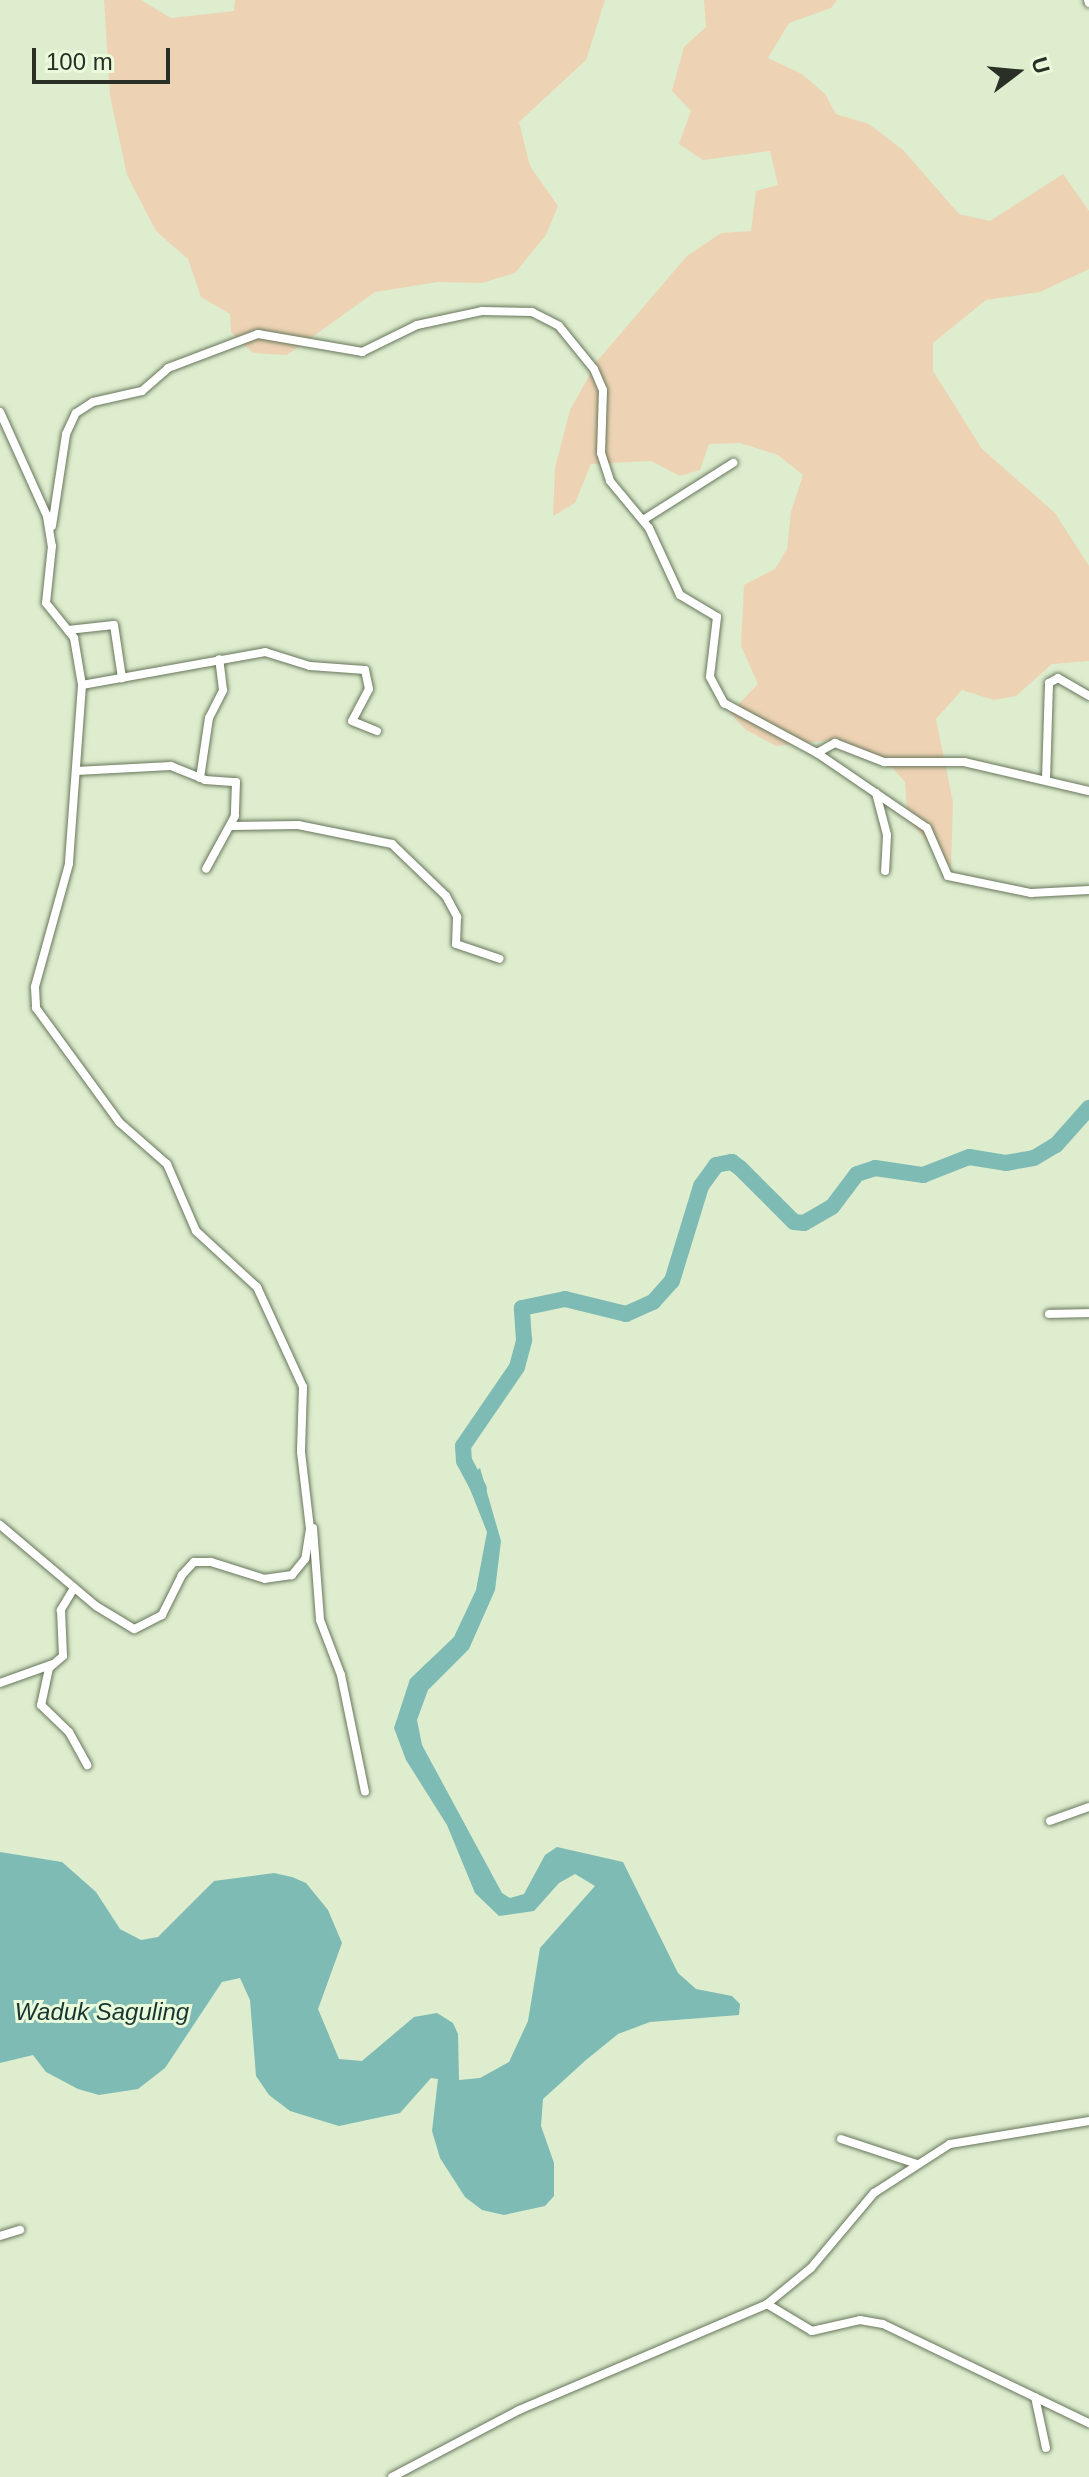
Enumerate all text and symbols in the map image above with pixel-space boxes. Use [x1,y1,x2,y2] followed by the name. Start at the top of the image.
[36,32,174,82] scale bar
[977,32,1057,112] north arrow
[46,48,113,75] text: 100 m
[1026,54,1055,76] text: U
[15,1998,189,2026] water label: Waduk Saguling

